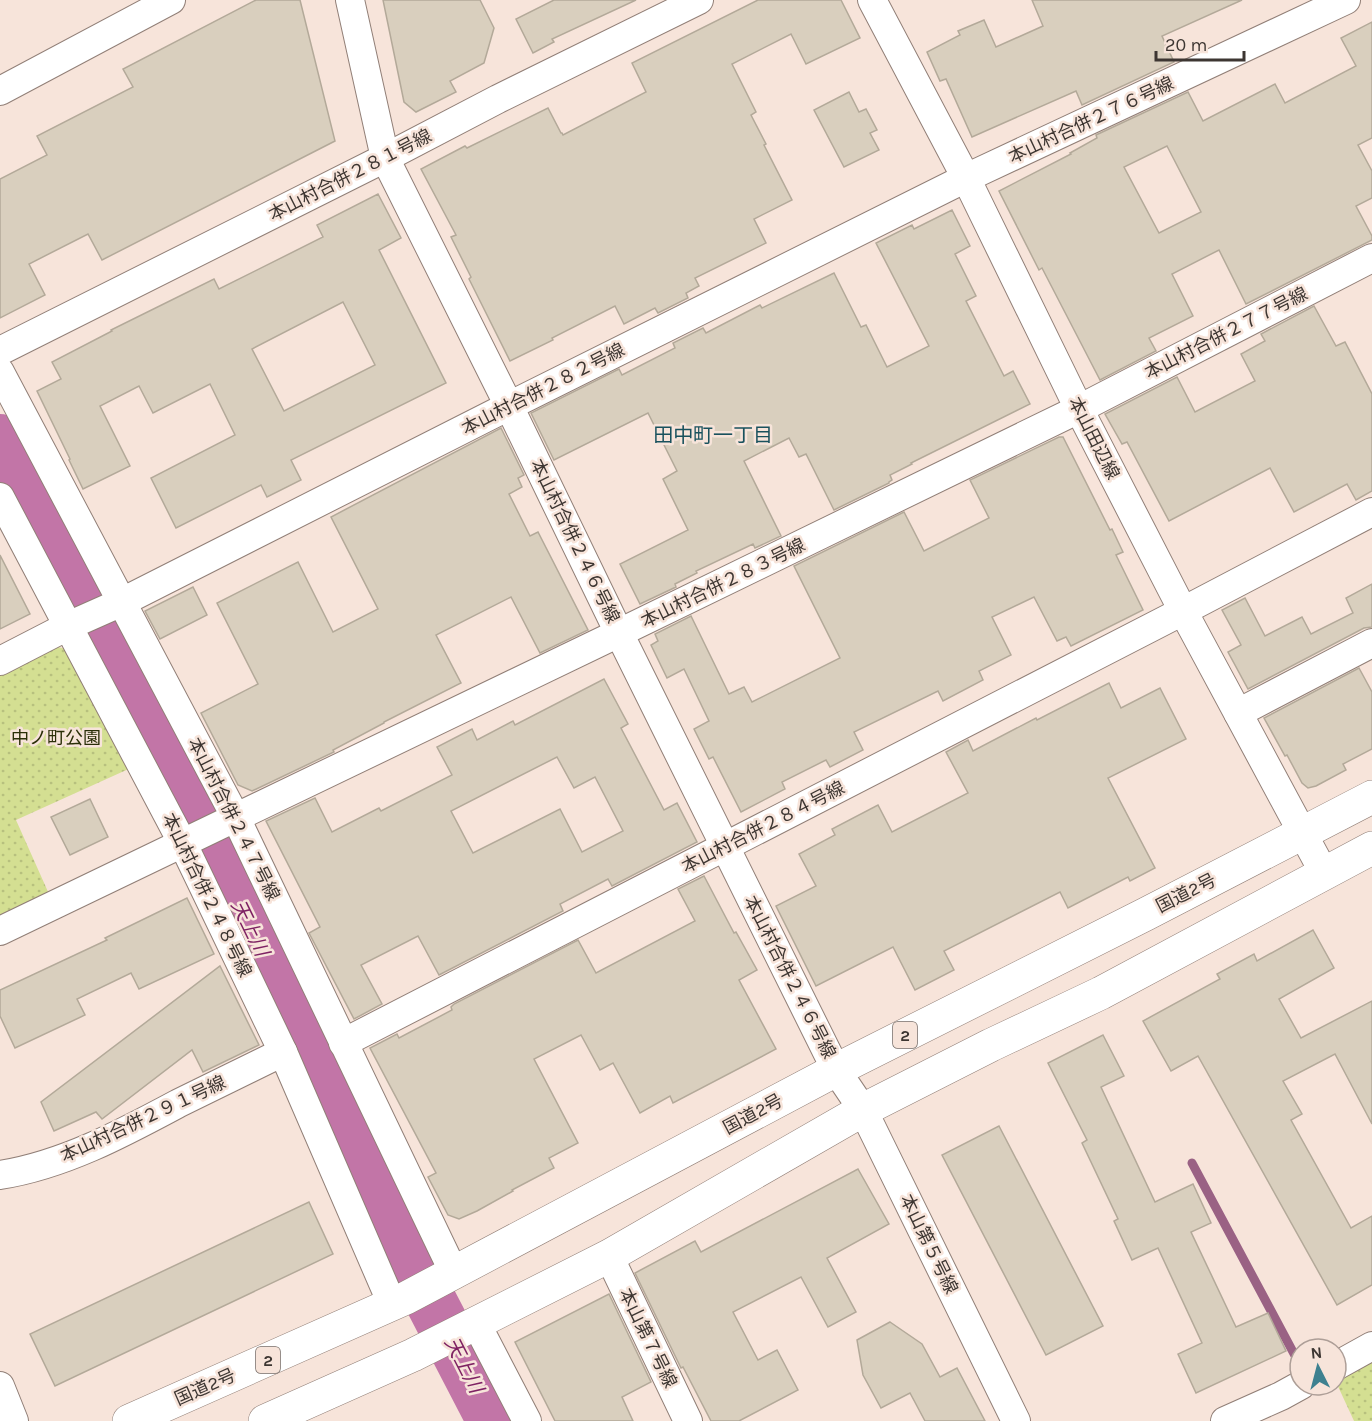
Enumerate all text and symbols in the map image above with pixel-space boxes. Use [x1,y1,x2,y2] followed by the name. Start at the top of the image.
[1156,24,1244,62] scale bar
[1165,34,1207,56] text: 20 m
[1005,72,1177,168] street label: 本山村合併２７６号線
[265,124,435,226] street label: 本山村合併２８１号線
[1141,282,1311,384] street label: 本山村合併２７７号線
[458,338,628,440] street label: 本山村合併２８２号線
[1064,393,1124,483] street label: 本山田辺線
[653,424,773,447] district label: 田中町一丁目
[526,455,624,627] street label: 本山村合併２４６号線
[637,534,809,632] street label: 本山村合併２８３号線
[11,727,101,749] park label: 中ノ町公園
[183,734,285,904] street label: 本山村合併２４７号線
[678,776,848,878] street label: 本山村合併２８４号線
[158,809,256,981] street label: 本山村合併２４８号線
[1152,869,1220,917] street label: 国道2号
[739,892,841,1062] street label: 本山村合併２４６号線
[227,896,274,962] water label: 天上川
[893,1022,917,1048] road number: 2
[57,1071,229,1167] street label: 本山村合併２９１号線
[719,1089,787,1139] street label: 国道2号
[895,1191,963,1297] street label: 本山第５号線
[614,1285,682,1391] street label: 本山第７号線
[440,1333,489,1399] water label: 天上川
[1288,1337,1348,1397] north arrow
[1310,1343,1323,1363] text: N
[256,1347,280,1373] road number: 2
[171,1364,239,1410] street label: 国道2号

